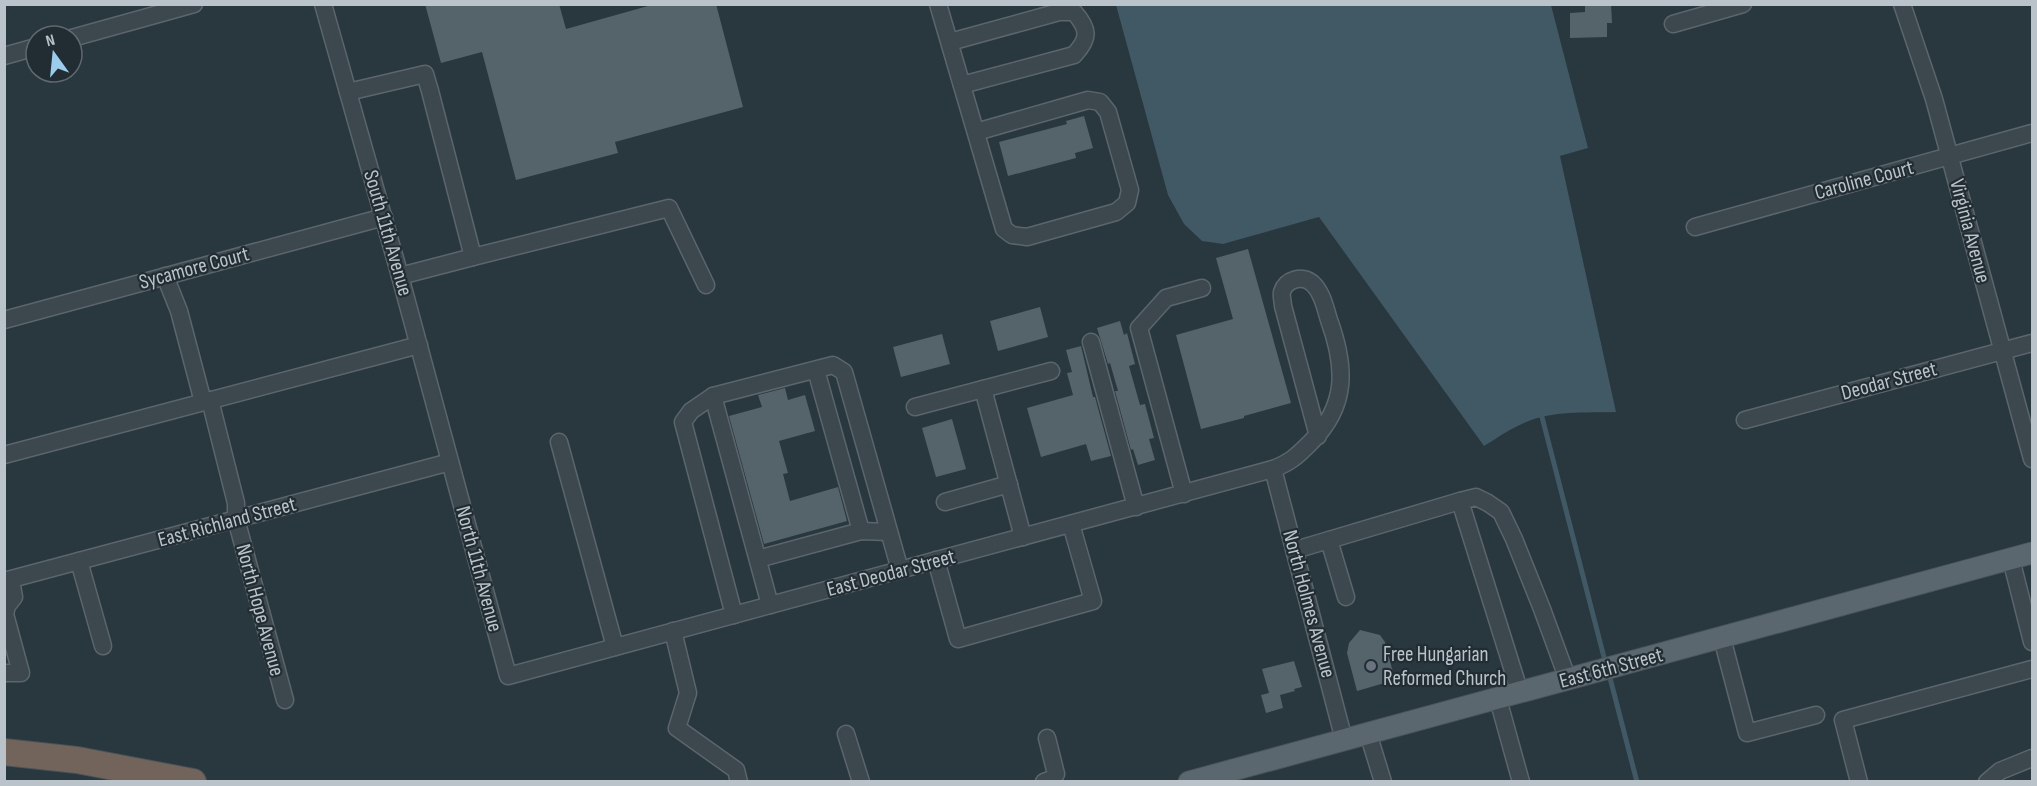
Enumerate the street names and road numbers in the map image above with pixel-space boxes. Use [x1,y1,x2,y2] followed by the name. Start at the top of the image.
[1812,155,1916,205] street label: Caroline Court
[358,167,418,299] street label: South 11th Avenue
[1944,176,1996,286] street label: Virginia Avenue
[136,241,252,295] street label: Sycamore Court
[1838,356,1940,406] street label: Deodar Street
[155,492,299,552] street label: East Richland Street
[450,503,508,635] street label: North 11th Avenue
[1277,527,1341,681] street label: North Holmes Avenue
[230,541,290,679] street label: North Hope Avenue
[824,544,958,602] street label: East Deodar Street
[1557,642,1665,694] street label: East 6th Street

